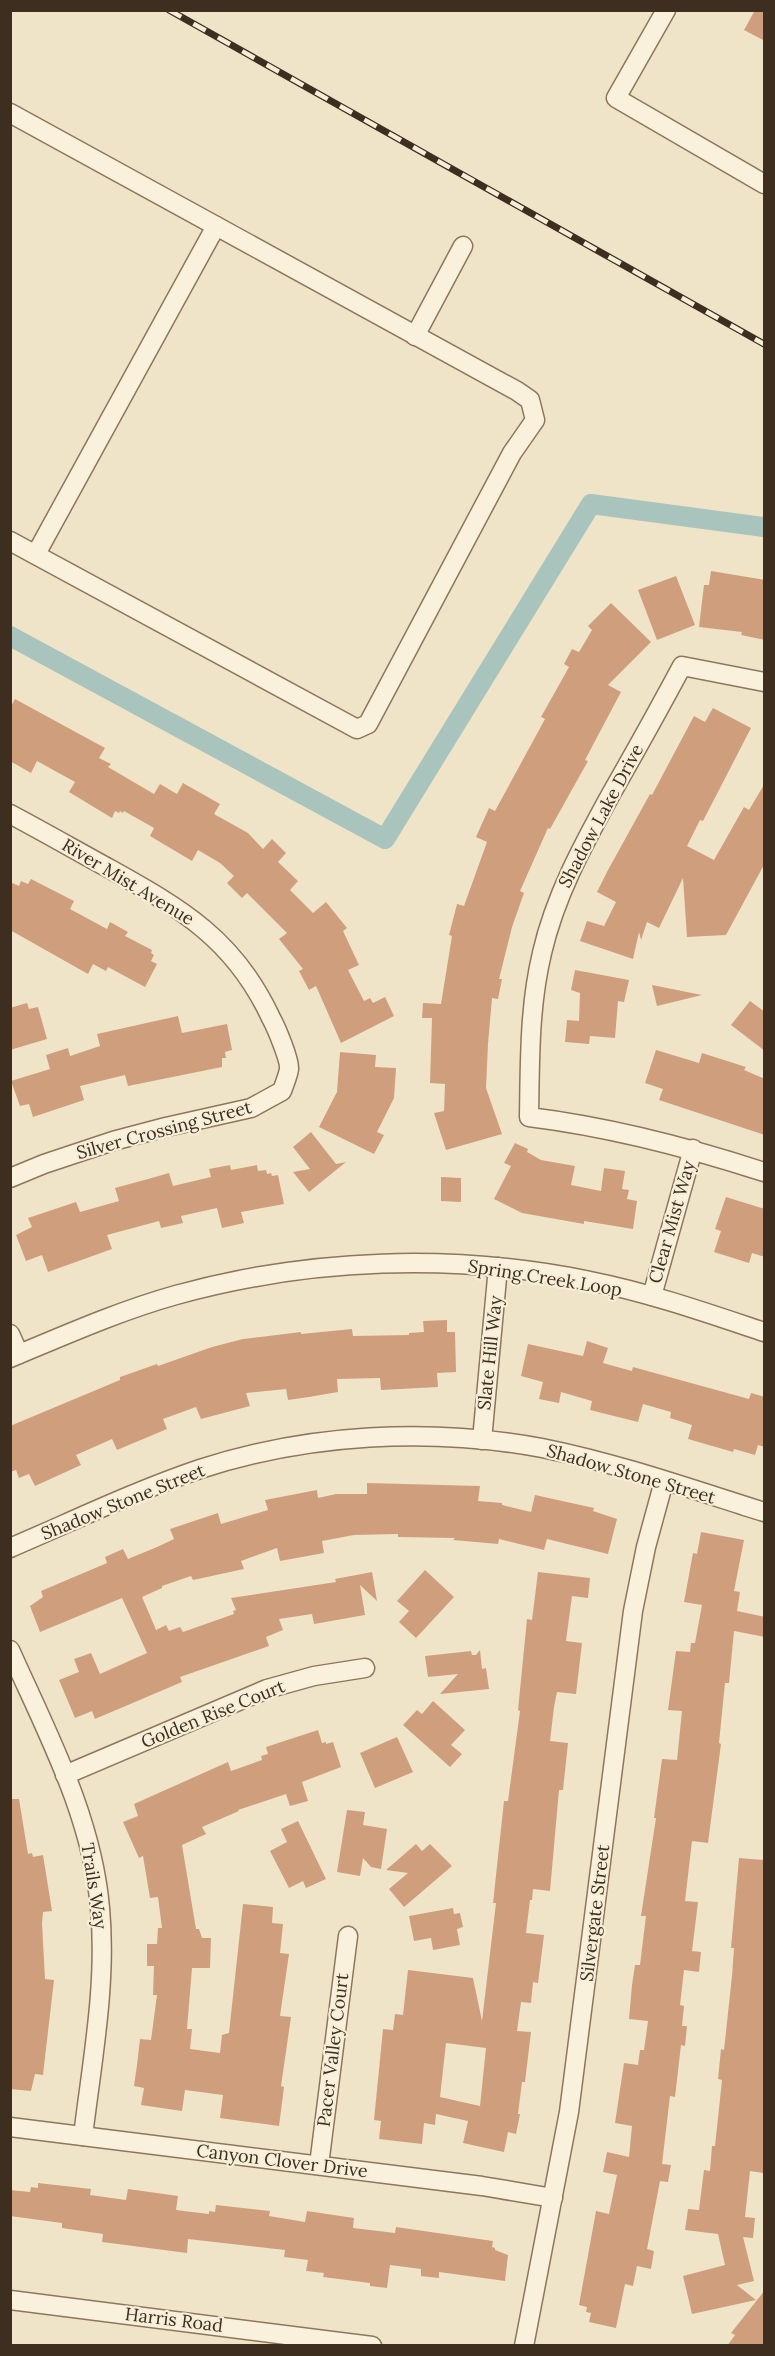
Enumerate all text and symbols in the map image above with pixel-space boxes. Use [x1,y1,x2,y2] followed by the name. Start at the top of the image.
[553,740,648,892] street label: Shadow Lake Drive
[58,833,199,930] street label: River Mist Avenue
[74,1095,254,1164] street label: Silver Crossing Street
[643,1157,700,1286] street label: Clear Mist Way
[466,1254,624,1301] street label: Spring Creek Loop
[472,1294,507,1411] street label: Slate Hill Way
[544,1438,718,1509] street label: Shadow Stone Street
[38,1458,208,1545] street label: Shadow Stone Street
[137,1674,288,1753] street label: Golden Rise Court
[76,1841,113,1931] street label: Trails Way
[575,1843,614,1983] street label: Silvergate Street
[312,1972,353,2128] street label: Pacer Valley Court
[195,2139,369,2182] street label: Canyon Clover Drive
[124,2302,225,2337] street label: Harris Road

